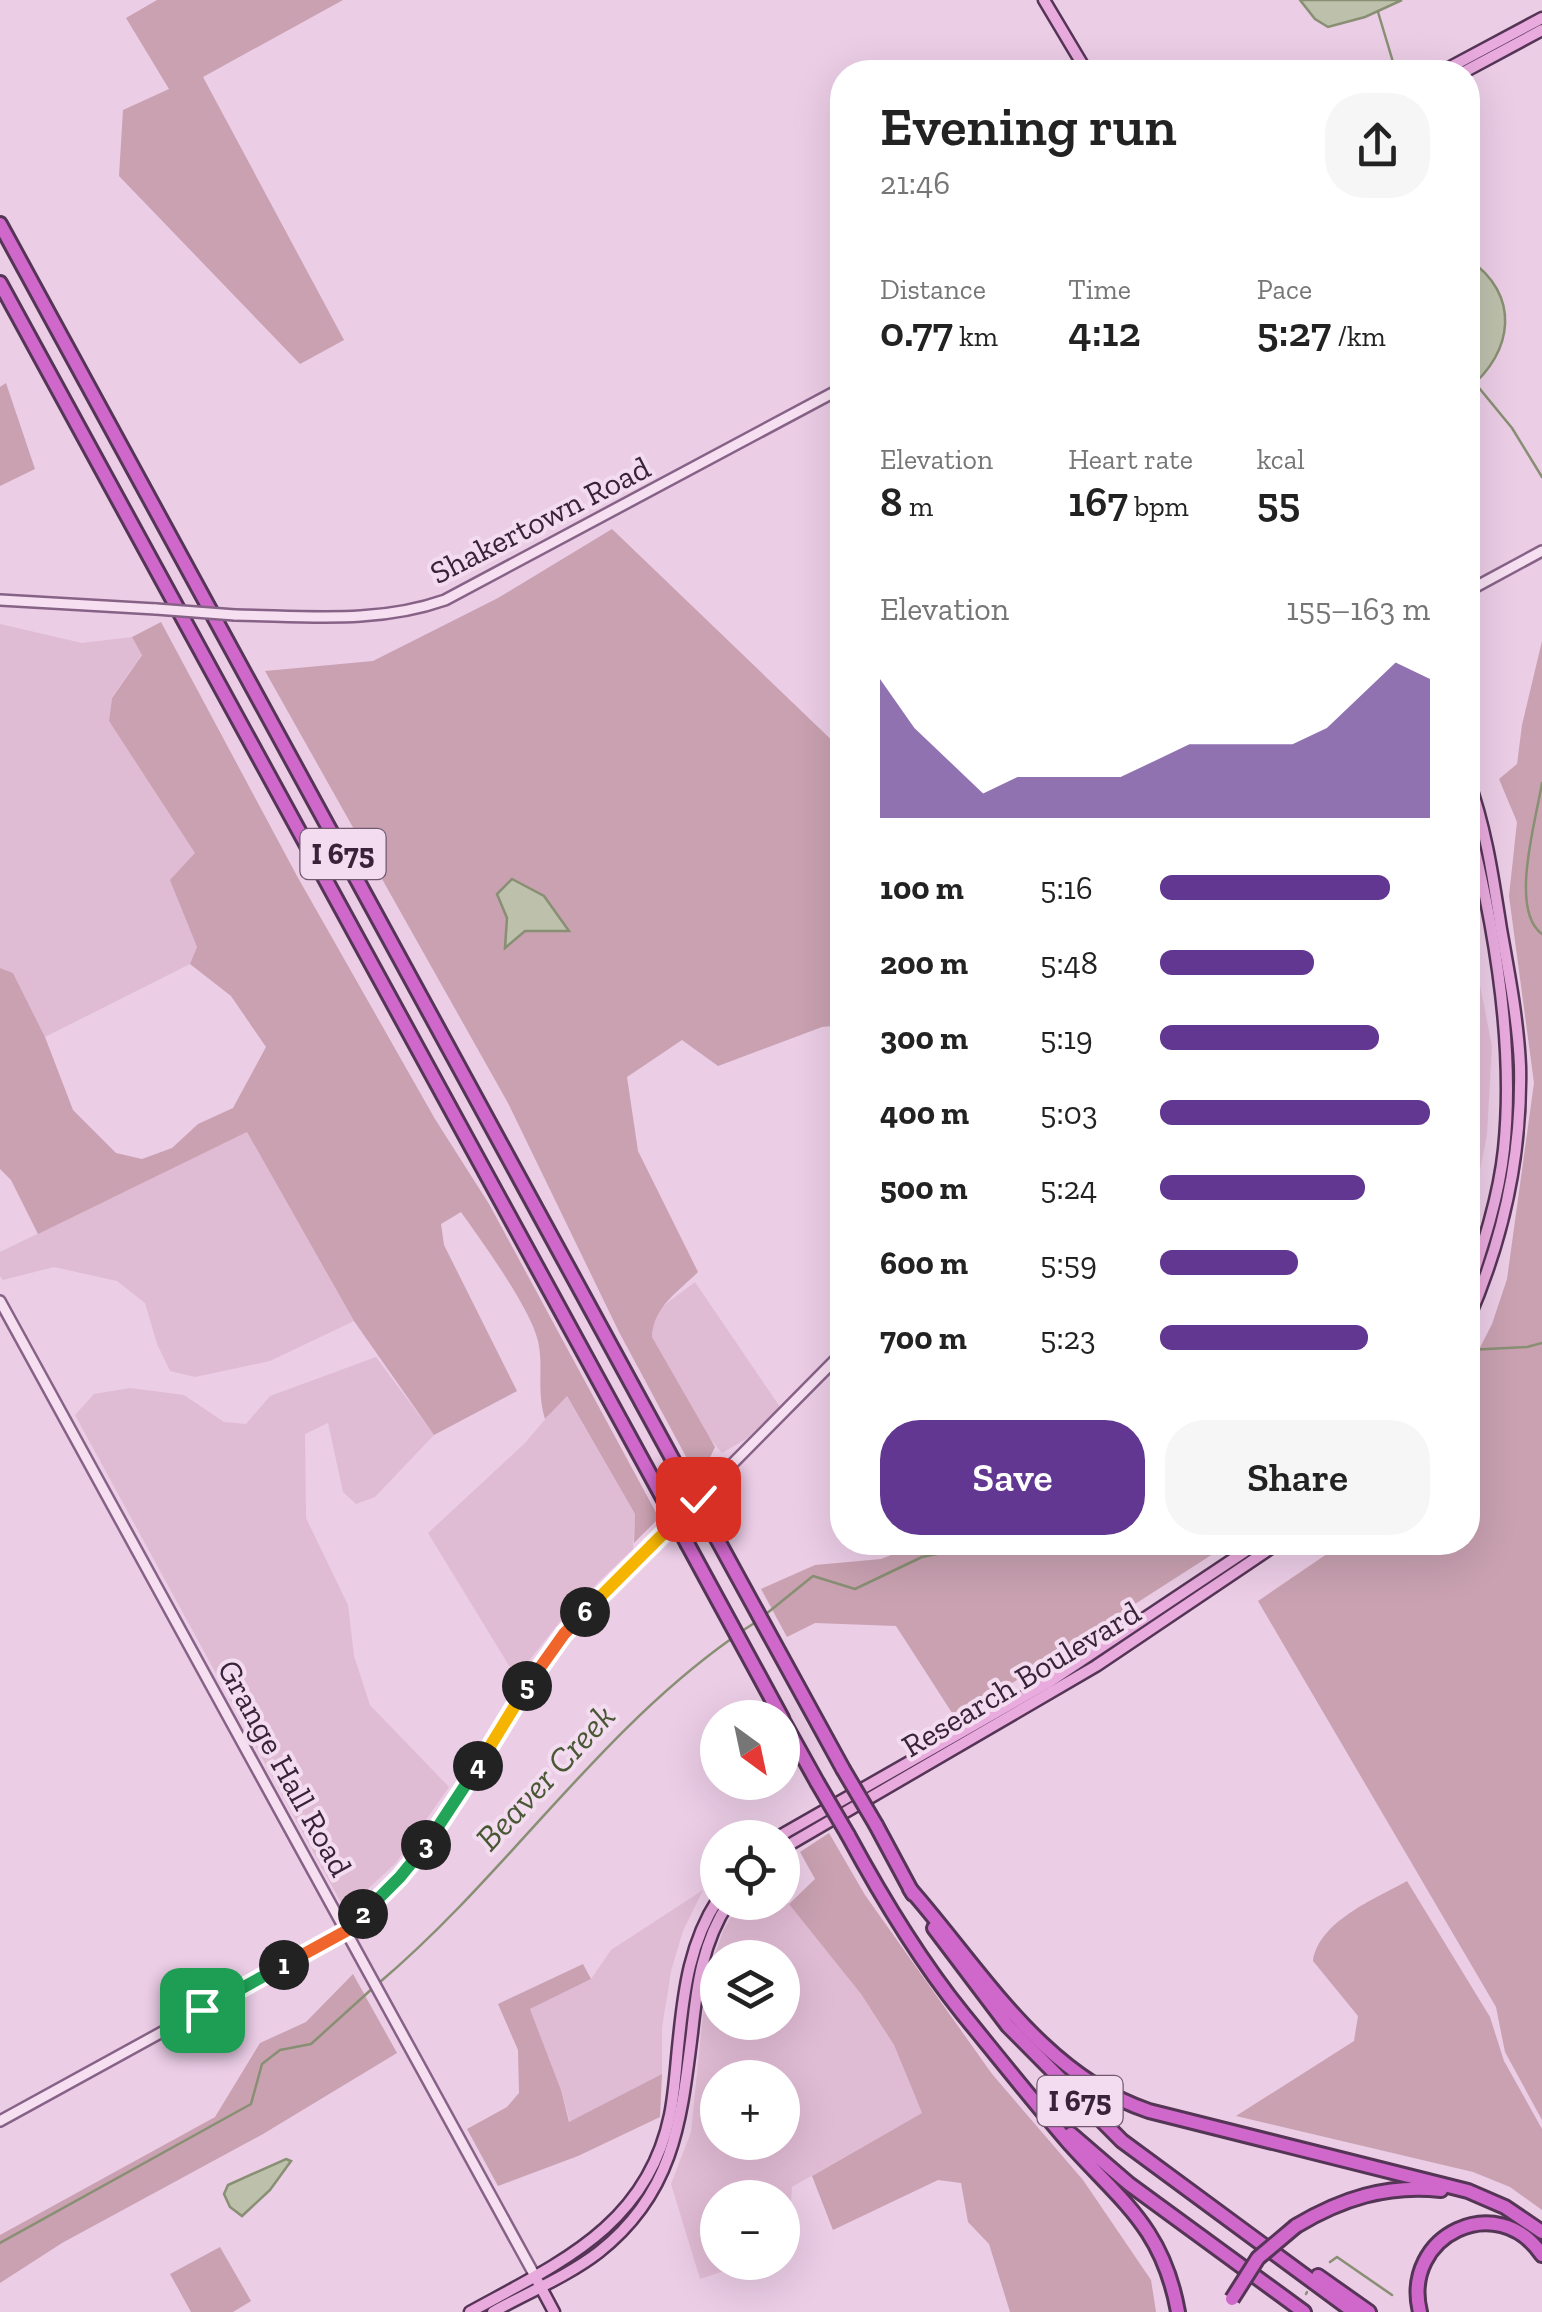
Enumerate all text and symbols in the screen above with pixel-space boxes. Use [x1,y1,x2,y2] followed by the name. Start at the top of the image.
[880,93,1177,159] text: Evening run
[1325,93,1430,198] button: share
[880,164,950,202] text: 21:46
[880,273,986,306] text: Distance
[1068,273,1131,306] text: Time
[1257,273,1312,306] text: Pace
[880,306,953,357] text: 0.77
[1068,306,1141,357] text: 4:12
[1257,306,1331,357] text: 5:27
[953,320,998,353] text: km
[1331,320,1386,353] text: /km
[880,443,993,476] text: Elevation
[1068,443,1193,476] text: Heart rate
[1257,443,1305,476] text: kcal
[424,448,657,592] street label: Shakertown Road
[880,476,903,527] text: 8
[1068,476,1128,527] text: 167
[1257,476,1300,527] text: 55
[903,490,933,523] text: m
[1128,490,1189,523] text: bpm
[880,590,1009,628] text: Elevation
[1286,590,1430,628] text: 155–163 m
[300,829,386,879] road number: I 675
[880,869,964,907] text: 100 m
[1040,869,1093,907] text: 5:16
[880,944,968,982] text: 200 m
[1040,944,1098,982] text: 5:48
[880,1019,968,1057] text: 300 m
[1040,1019,1093,1057] text: 5:19
[880,1094,969,1132] text: 400 m
[1040,1094,1098,1132] text: 5:03
[880,1169,968,1207] text: 500 m
[1040,1169,1097,1207] text: 5:24
[880,1244,968,1282] text: 600 m
[1040,1244,1097,1282] text: 5:59
[880,1319,967,1357] text: 700 m
[1040,1319,1096,1357] text: 5:23
[880,1420,1145,1535] button: Save
[1165,1420,1430,1535] button: Share
[656,1457,741,1542] pin
[671,1472,726,1527] icon: check
[560,1587,610,1637] pin: 6
[895,1593,1147,1765] street label: Research Boulevard
[577,1595,593,1628] text: 6
[210,1653,360,1883] street label: Grange Hall Road
[502,1661,552,1711] pin: 5
[520,1669,534,1702] text: 5
[467,1695,623,1859] water label: Beaver Creek
[700,1700,800,1800] north arrow
[700,1700,800,2280] map controls
[453,1741,503,1791] pin: 4
[470,1749,486,1782] text: 4
[401,1820,451,1870] pin: 3
[700,1820,800,1920] button: locate
[419,1828,433,1861] text: 3
[338,1889,388,1939] pin: 2
[355,1897,371,1930] text: 2
[259,1940,309,1990] pin: 1
[700,1940,800,2040] button: layers
[278,1948,290,1981] text: 1
[160,1968,245,2053] pin
[175,1983,230,2038] icon: arrive
[700,2060,800,2160] button: +
[1038,2076,1122,2126] road number: I 675
[700,2180,800,2280] button: −

